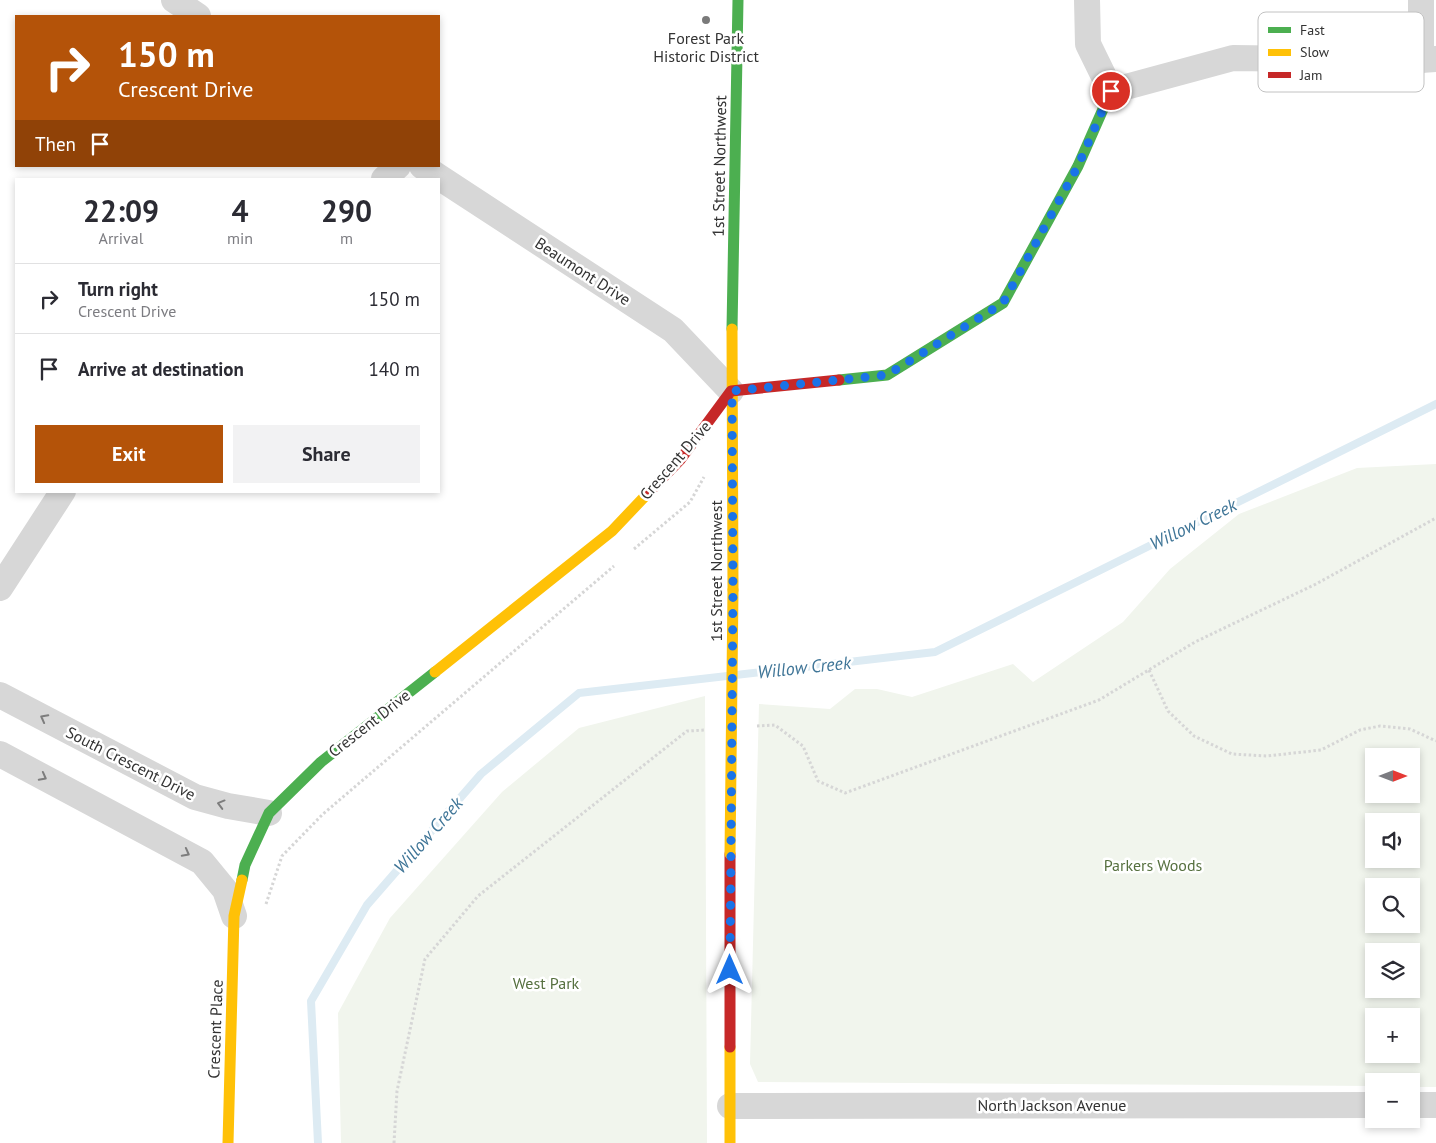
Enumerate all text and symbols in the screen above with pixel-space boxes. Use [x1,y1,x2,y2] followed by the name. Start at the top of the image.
[1258,12,1424,92] legend
[700,14,712,26] marker: Forest Park Historic District
[1300,21,1325,39] text: Fast
[653,28,759,66] place label: Forest Park Historic District
[118,31,215,77] text: 150 m
[35,35,100,100] icon: right
[1300,43,1330,61] text: Slow
[1299,66,1322,84] text: Jam
[1090,70,1132,112] pin
[118,75,253,103] text: Crescent Drive
[1097,77,1125,105] icon: arrive
[708,94,730,237] street label: 1st Street Northwest
[86,130,114,158] icon: arrive
[35,132,76,156] text: Then
[83,191,159,230] text: 22:09
[232,191,249,230] text: 4
[321,191,372,230] text: 290
[99,228,143,248] text: Arrival
[227,228,253,248] text: min
[340,228,353,248] text: m
[531,233,635,309] street label: Beaumont Drive
[78,277,158,301] text: Turn right
[35,285,63,313] icon: right
[368,287,420,311] text: 150 m
[78,301,176,321] text: Crescent Drive
[35,355,63,383] icon: arrive
[78,357,244,381] text: Arrive at destination
[368,357,420,381] text: 140 m
[635,416,715,504] street label: Crescent Drive
[35,425,223,483] button: Exit
[233,425,420,483] button: Share
[1146,493,1241,555] water label: Willow Creek
[706,500,726,642] street label: 1st Street Northwest
[756,651,853,683] water label: Willow Creek
[324,685,414,761] street label: Crescent Drive
[40,714,49,724] one-way arrow
[63,722,199,804] street label: South Crescent Drive
[1365,748,1420,802] north arrow
[1365,748,1420,1128] map controls
[38,770,47,780] one-way arrow
[388,791,468,878] water label: Willow Creek
[216,799,225,810] one-way arrow
[1365,813,1420,868] button: sound
[181,847,190,857] one-way arrow
[1104,855,1203,875] park label: Parkers Woods
[1365,878,1420,933] button: search
[703,943,755,995] position arrow
[1365,943,1420,998] button: layers
[513,973,580,993] park label: West Park
[203,979,227,1079] street label: Crescent Place
[1365,1008,1420,1063] button: +
[1365,1073,1420,1128] button: −
[978,1095,1126,1115] street label: North Jackson Avenue

